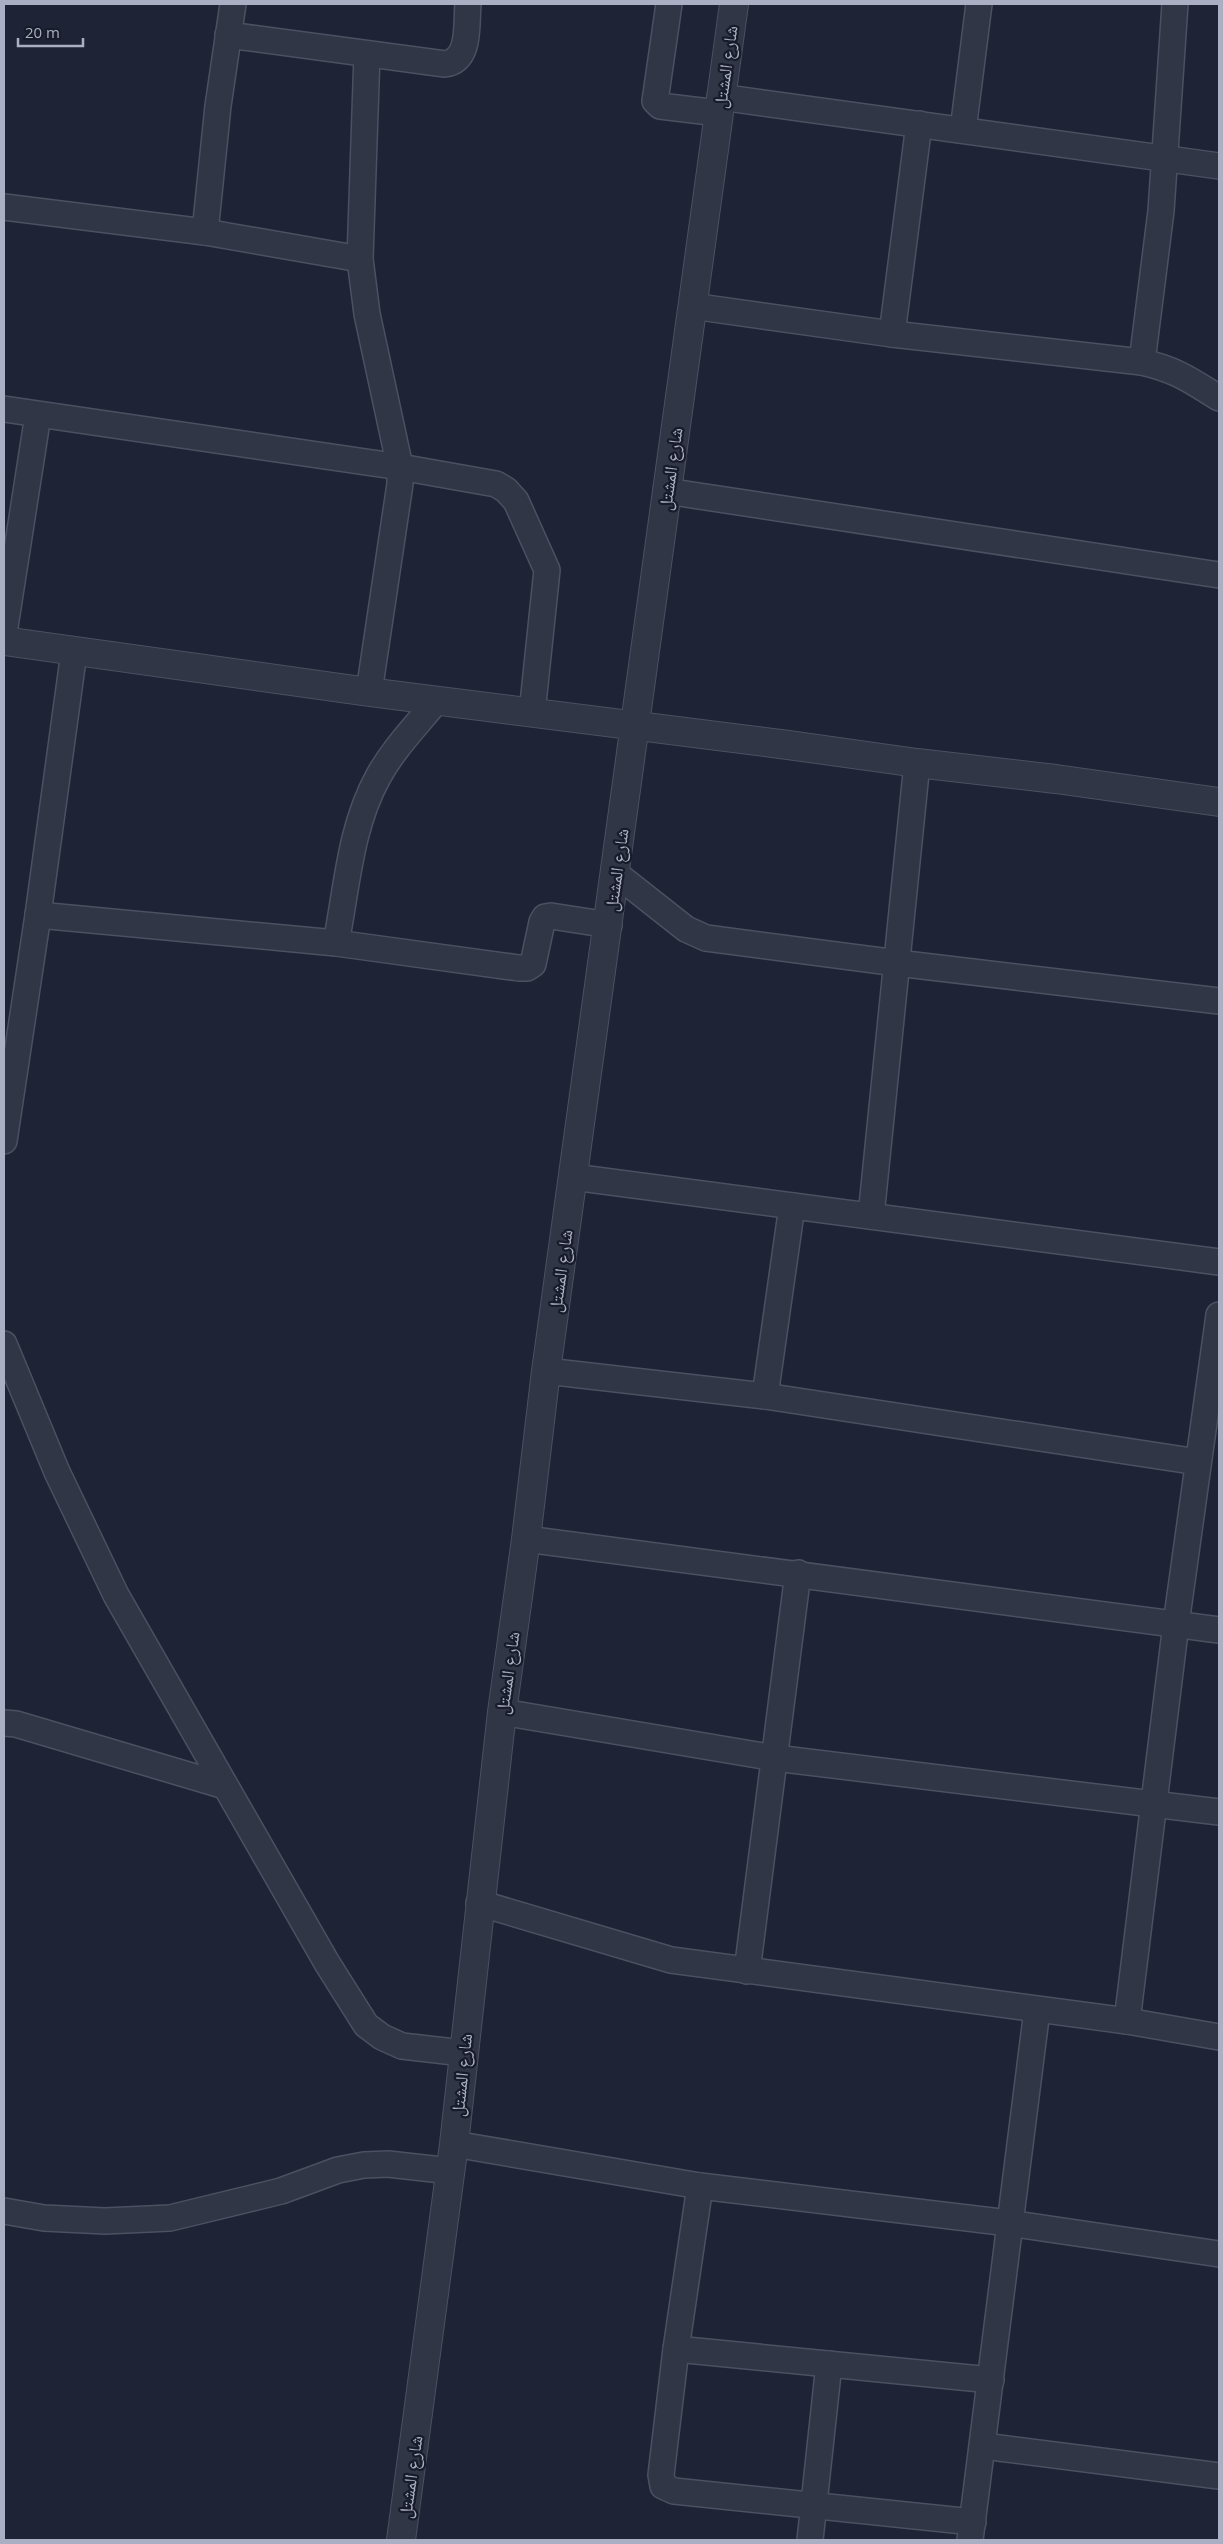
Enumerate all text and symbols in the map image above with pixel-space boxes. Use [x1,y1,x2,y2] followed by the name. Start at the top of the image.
[18,15,82,47] scale bar
[25,22,60,42] text: 20 m
[707,24,743,110] street label: شارع المشتل
[652,426,688,512] street label: شارع المشتل
[598,827,634,913] street label: شارع المشتل
[542,1228,578,1314] street label: شارع المشتل
[489,1630,525,1716] street label: شارع المشتل
[445,2032,477,2118] street label: شارع المشتل
[392,2434,428,2520] street label: شارع المشتل

